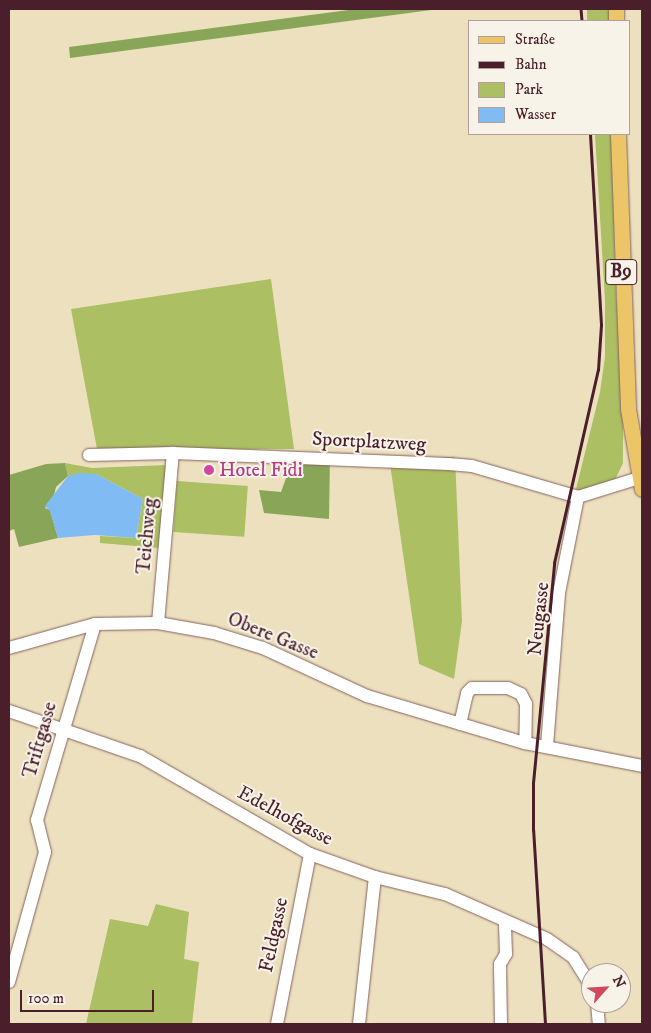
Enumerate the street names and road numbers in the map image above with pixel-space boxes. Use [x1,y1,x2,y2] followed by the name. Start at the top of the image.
[605,256,637,288] road number: B9
[311,427,427,457] street label: Sportplatzweg
[132,497,162,575] street label: Teichweg
[523,581,555,657] street label: Neugasse
[224,607,322,665] street label: Obere Gasse
[18,699,62,781] street label: Triftgasse
[233,781,337,851] street label: Edelhofgasse
[254,895,294,975] street label: Feldgasse

